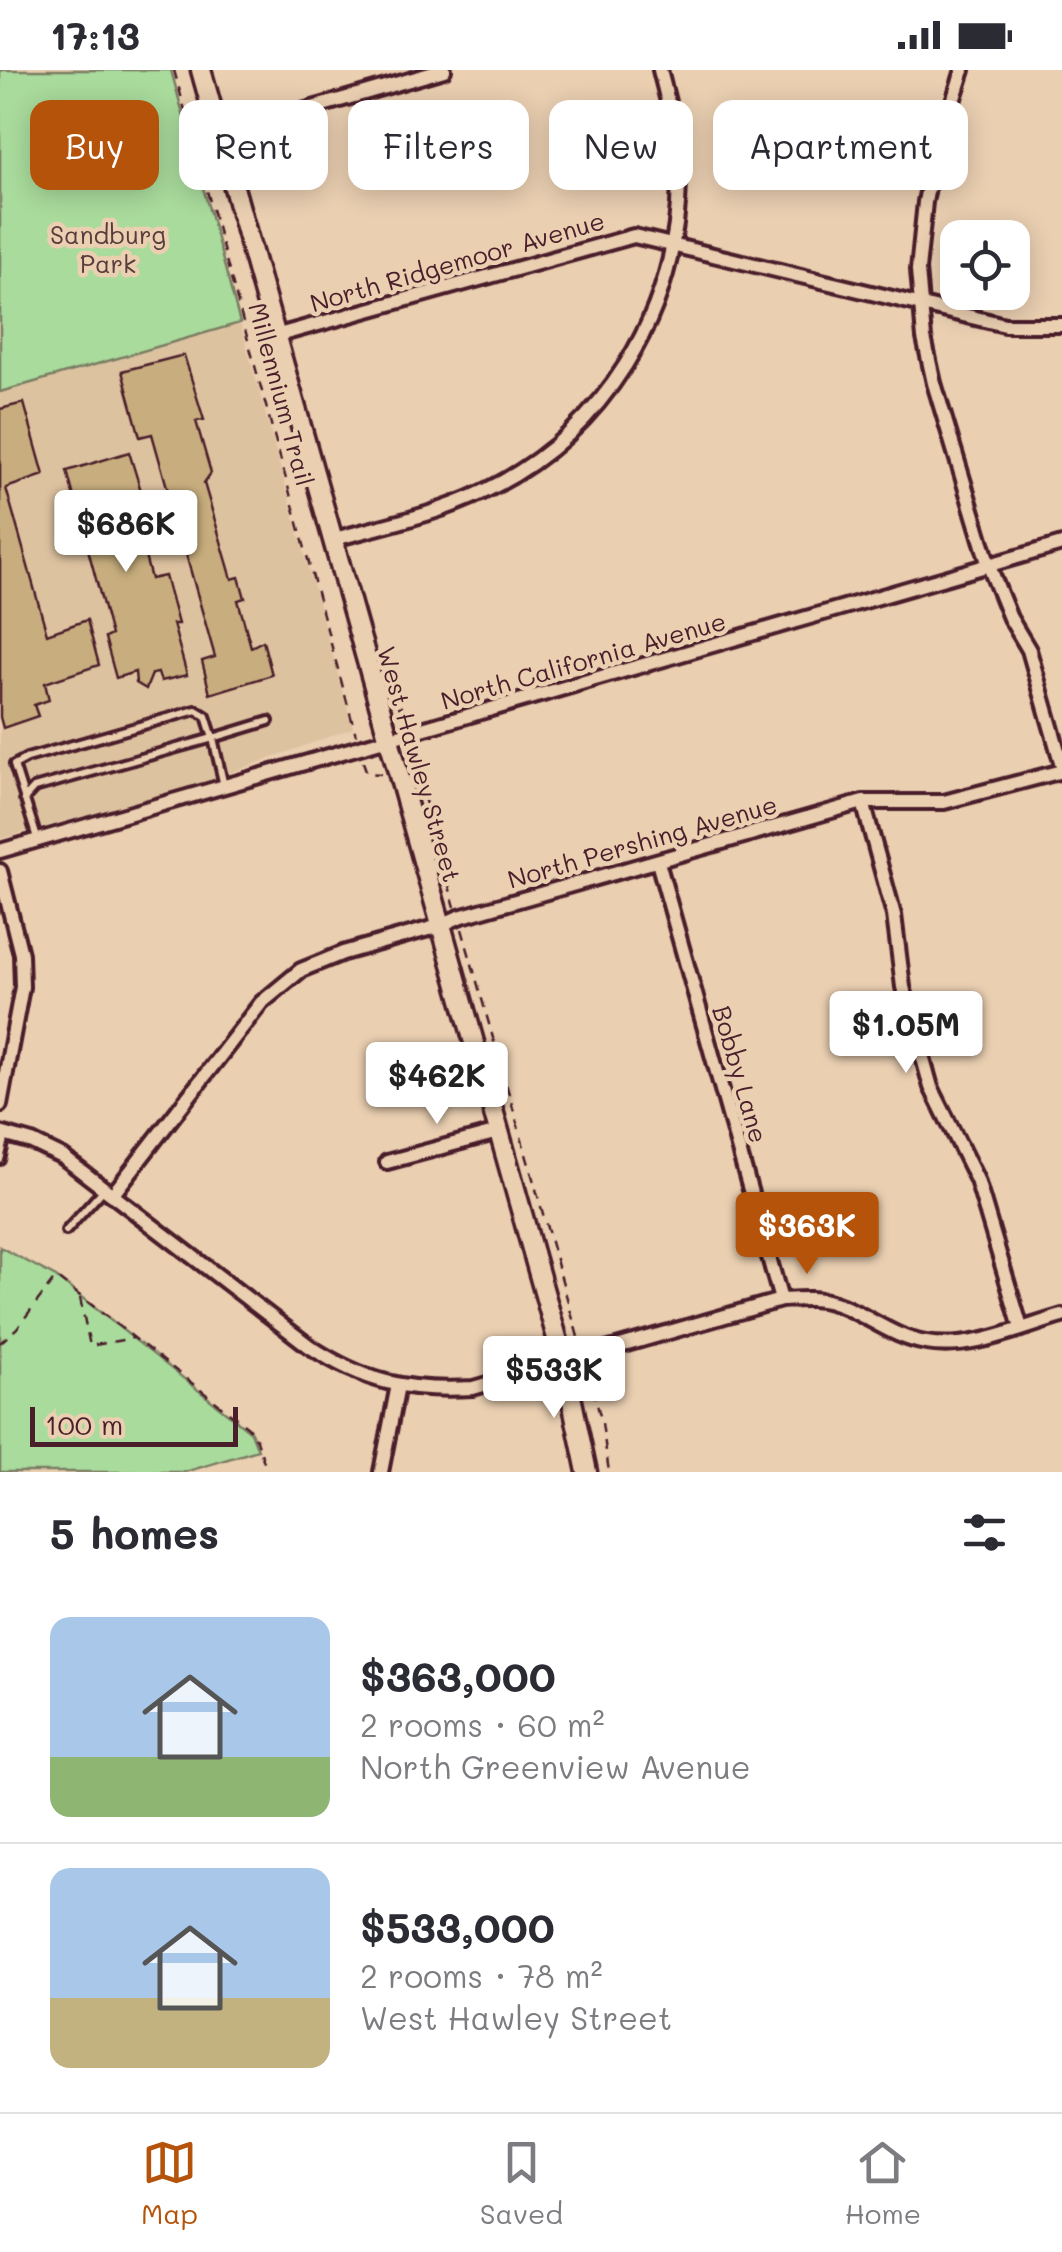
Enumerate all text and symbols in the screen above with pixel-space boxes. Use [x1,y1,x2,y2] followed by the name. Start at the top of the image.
[50,10,140,60] text: 17:13
[30,100,159,190] chip: Buy
[179,100,328,190] chip: Rent
[348,100,529,190] chip: Filters
[549,100,693,190] chip: New
[713,100,968,190] chip: Apartment
[306,204,608,318] street label: North Ridgemoor Avenue
[50,218,166,279] park label: Sandburg Park
[940,220,1030,310] map controls
[940,220,1030,310] button: locate
[242,299,322,489] street label: Millennium Trail
[56,490,196,575] pin: $686K
[76,501,176,543] text: $686K
[437,604,729,716] street label: North California Avenue
[370,642,469,886] street label: West Hawley Street
[504,787,780,895] street label: North Pershing Avenue
[825,991,987,1076] pin: $1.05M
[705,1002,776,1147] street label: Bobby Lane
[852,1002,960,1044] text: $1.05M
[367,1042,507,1127] pin: $462K
[388,1053,486,1095] text: $462K
[737,1192,877,1277] pin: $363K
[758,1203,856,1245] text: $363K
[484,1336,624,1421] pin: $533K
[505,1347,603,1389] text: $533K
[30,1402,238,1446] scale bar
[45,1406,123,1442] text: 100 m
[50,1505,219,1560] text: 5 homes
[957,1505,1012,1560] icon: filters
[360,1648,556,1703] text: $363,000
[130,1657,250,1777] icon: home
[360,1703,604,1745] text: 2 rooms · 60 m²
[360,1745,750,1787] text: North Greenview Avenue
[360,1899,555,1954] text: $533,000
[130,1908,250,2028] icon: home
[360,1954,603,1996] text: 2 rooms · 78 m²
[360,1996,672,2038] text: West Hawley Street
[141,2135,198,2231] tab: Map
[480,2135,563,2231] tab: Saved
[845,2135,921,2231] tab: Home

